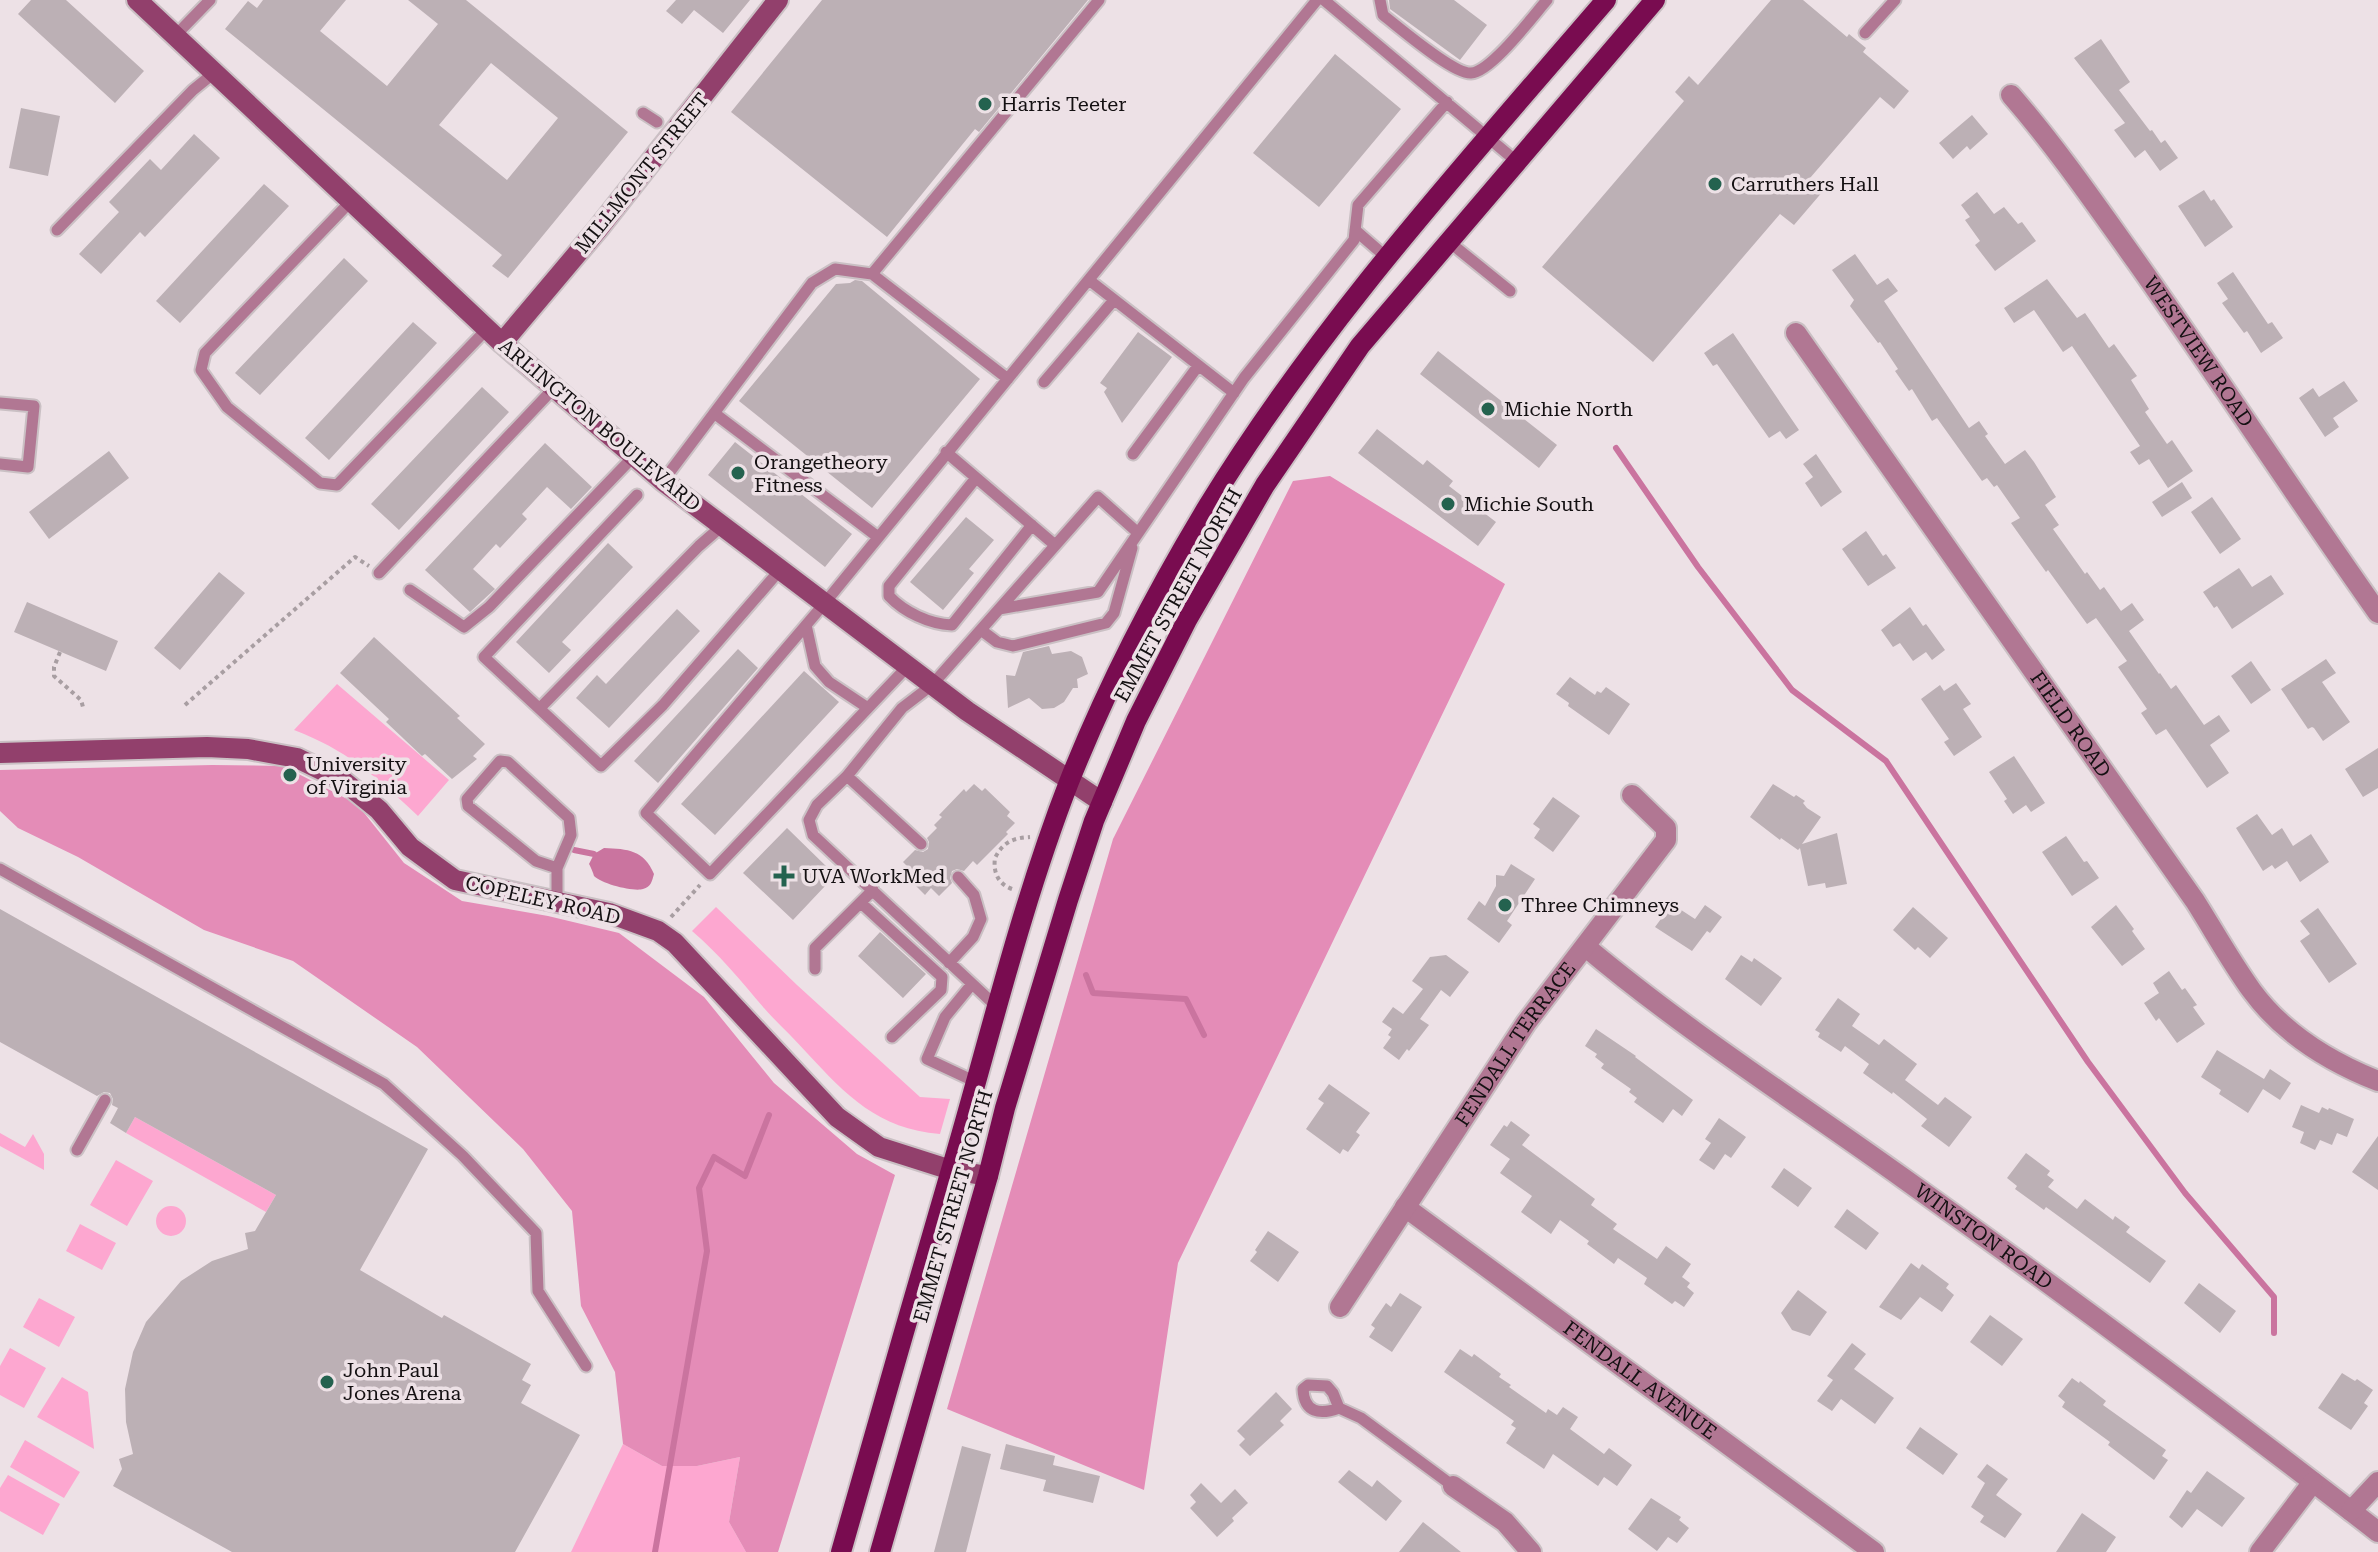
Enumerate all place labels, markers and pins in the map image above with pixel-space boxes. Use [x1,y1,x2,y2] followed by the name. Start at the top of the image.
[1001,92,1126,116] place label: Harris Teeter
[976,95,994,113] marker: Harris Teeter
[1731,172,1879,196] place label: Carruthers Hall
[1706,175,1724,193] marker: Carruthers Hall
[1504,397,1633,421] place label: Michie North
[1479,400,1497,418] marker: Michie North
[754,450,888,497] place label: Orangetheory Fitness
[729,464,747,482] marker: Orangetheory Fitness
[1464,492,1594,516] place label: Michie South
[1439,495,1457,513] marker: Michie South
[306,752,407,799] place label: University of Virginia
[281,766,299,784] marker: University of Virginia
[802,864,946,888] place label: UVA WorkMed
[773,865,795,887] marker: UVA WorkMed
[1521,893,1679,917] place label: Three Chimneys
[1496,896,1514,914] marker: Three Chimneys
[343,1358,462,1405] place label: John Paul Jones Arena
[318,1373,336,1391] marker: John Paul Jones Arena

